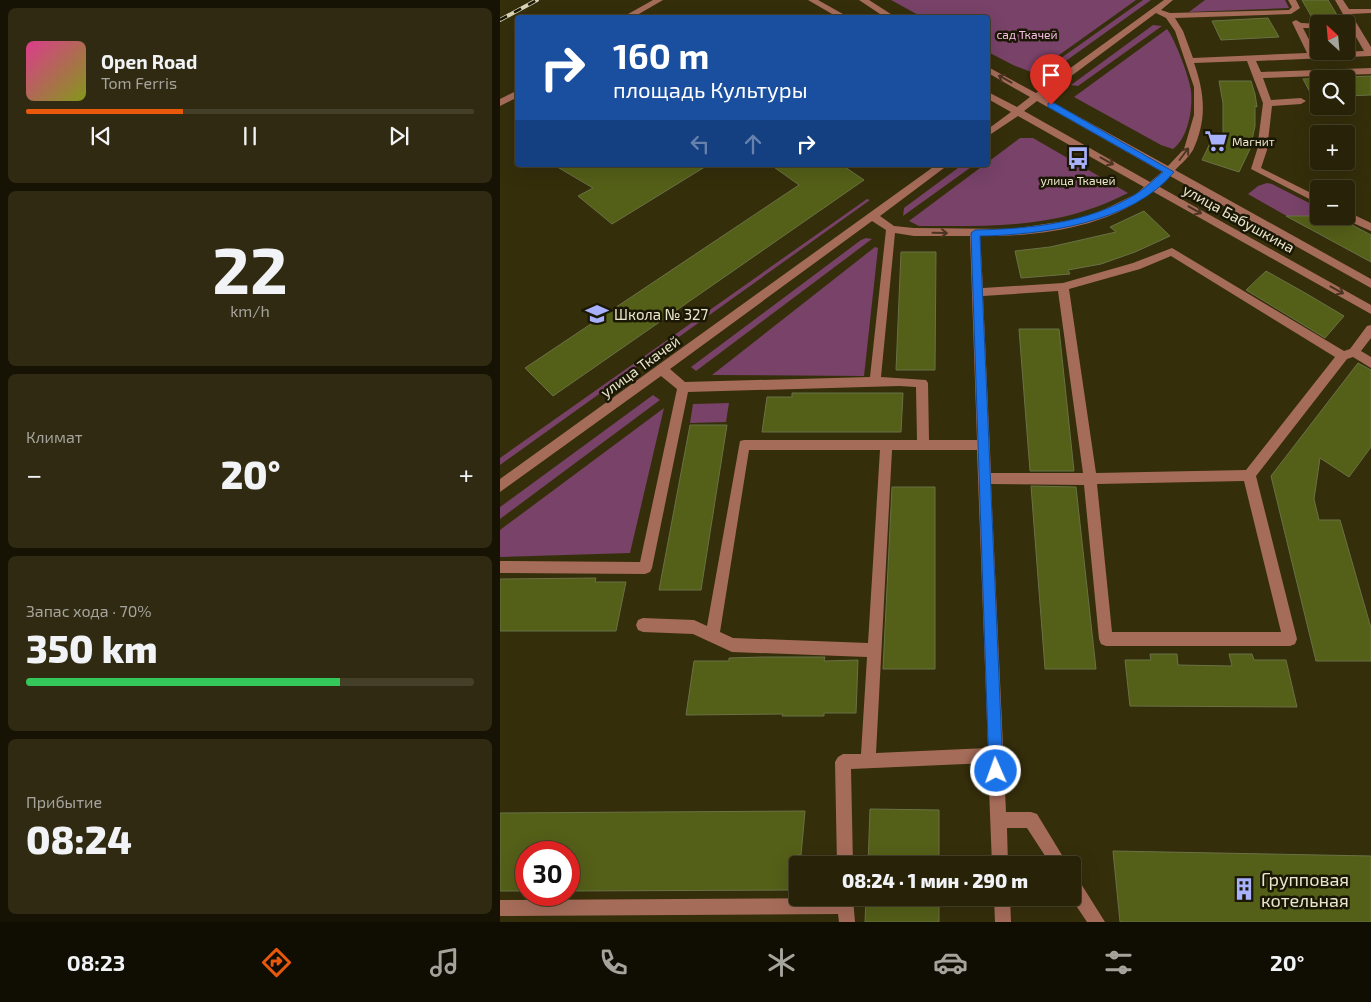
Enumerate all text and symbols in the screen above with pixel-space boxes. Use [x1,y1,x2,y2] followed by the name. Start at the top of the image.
[1310,15,1355,60] north arrow
[1310,15,1355,225] map controls
[996,27,1058,41] park label: сад Ткачей
[613,34,709,76] text: 160 m
[530,35,595,100] icon: right
[101,50,197,73] text: Open Road
[1030,54,1072,105] pin
[1037,61,1065,89] icon: arrive
[1310,70,1355,115] button: search
[101,73,177,92] text: Tom Ferris
[998,74,1012,84] one-way arrow
[613,76,808,102] text: площадь Культуры
[87,122,115,150] icon: previous
[236,122,264,150] icon: pause
[385,122,413,150] icon: next
[1310,125,1355,170] button: +
[1203,128,1229,154] supermarket icon: Магнит
[686,130,714,158] icon: left
[739,130,767,158] icon: ahead
[792,130,820,158] icon: right
[1232,134,1275,148] place label: Магнит
[1065,145,1091,171] bus stop icon: улица Ткачей
[1179,147,1189,161] one-way arrow
[1099,156,1114,166] one-way arrow
[1040,173,1116,188] place label: улица Ткачей
[1180,180,1298,257] street label: улица Бабушкина
[1310,180,1355,225] button: −
[1187,206,1202,216] one-way arrow
[932,228,948,238] one-way arrow
[212,229,288,307] text: 22
[1329,285,1344,295] one-way arrow
[230,301,270,320] text: km/h
[584,301,610,327] school or university icon: Школа № 327
[614,305,709,323] place label: Школа № 327
[597,331,684,402] street label: улица Ткачей
[26,427,83,446] text: Климат
[221,451,280,497] text: 20°
[26,457,42,491] text: −
[459,457,474,491] text: +
[26,601,152,620] text: Запас хода · 70%
[26,625,158,671] text: 350 km
[969,744,1021,796] position arrow
[26,792,102,811] text: Прибытие
[26,816,132,862] text: 08:24
[515,841,580,906] speed limit sign: 30
[1261,868,1349,911] place label: Групповая котельная
[842,869,1028,892] text: 08:24 · 1 мин · 290 m
[1231,876,1257,902] building icon: Групповая котельная
[259,945,294,980] icon: directions
[427,945,462,980] icon: music
[596,945,631,980] icon: phone
[764,945,799,980] icon: climate
[933,945,968,980] icon: car
[1101,945,1136,980] icon: filters
[67,949,125,975] text: 08:23
[1270,949,1304,975] text: 20°

